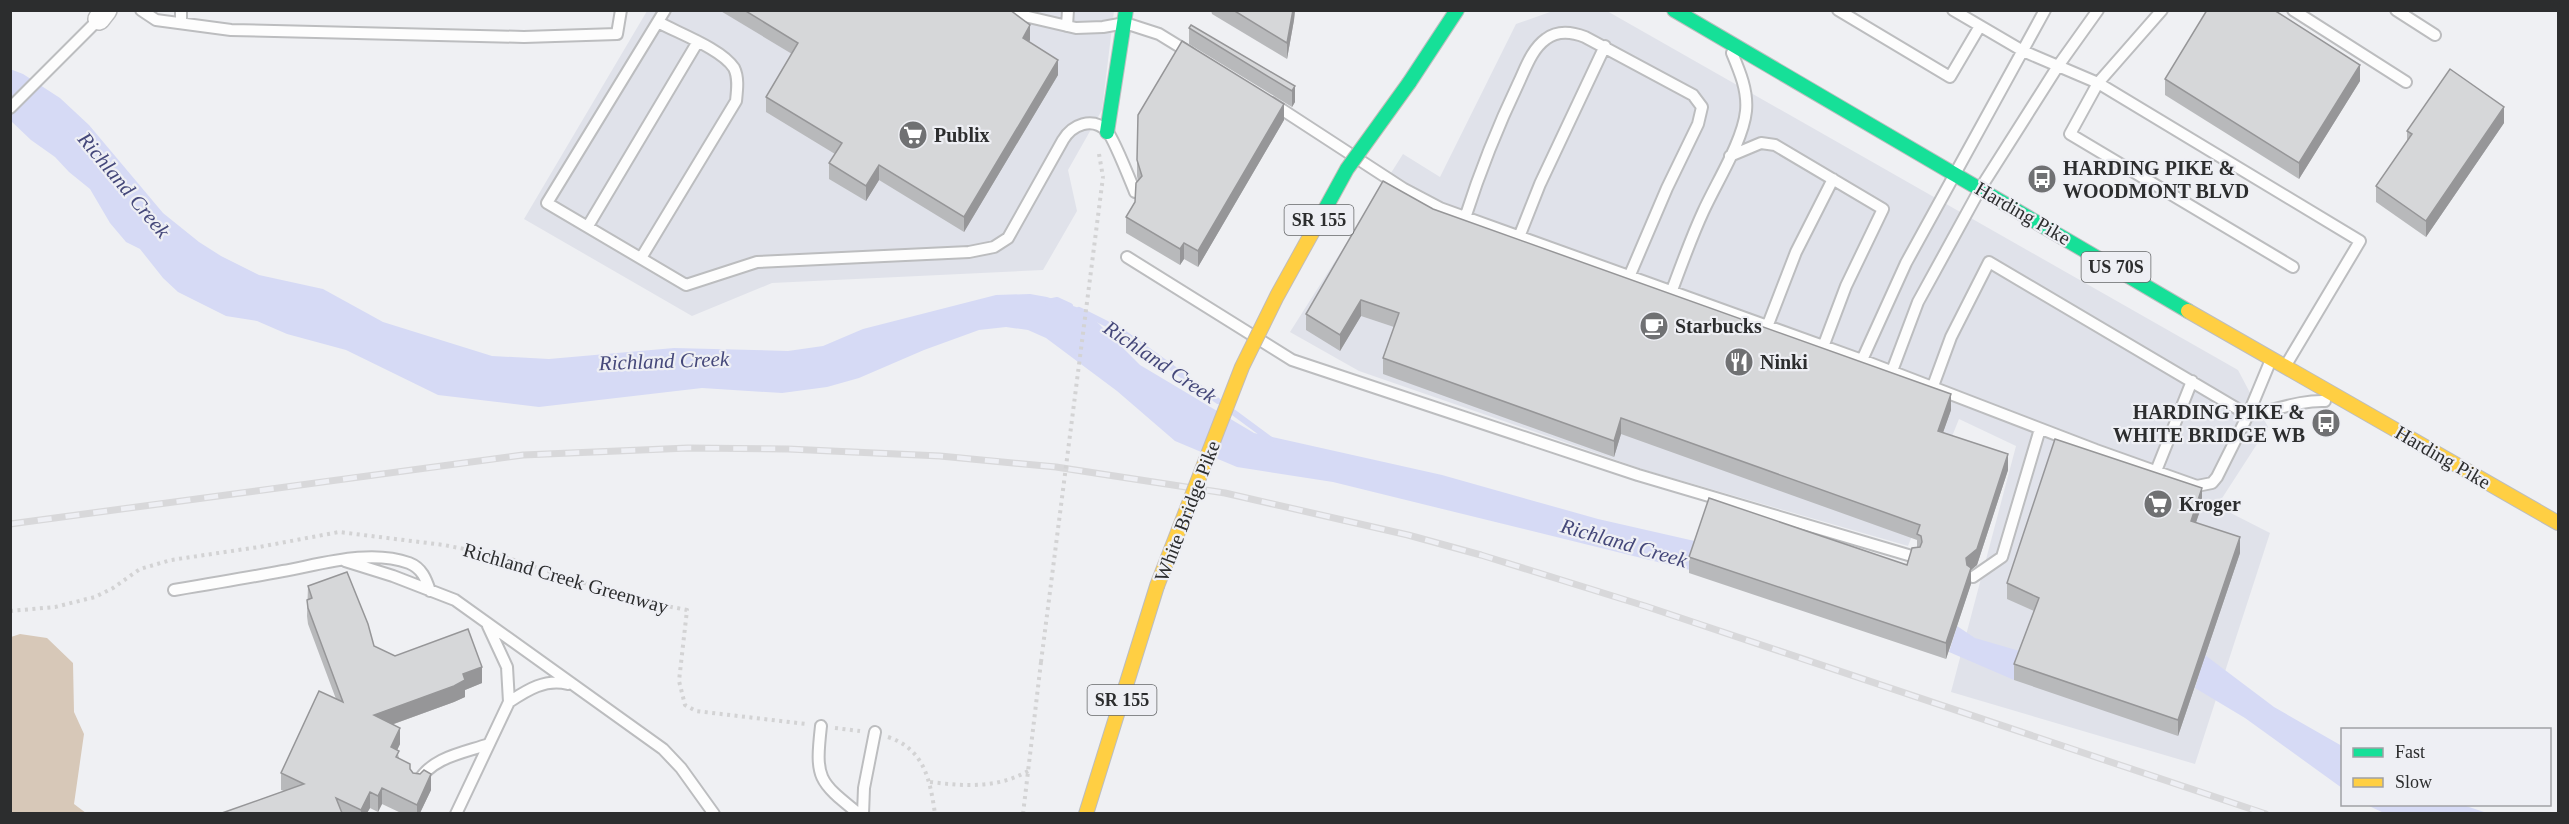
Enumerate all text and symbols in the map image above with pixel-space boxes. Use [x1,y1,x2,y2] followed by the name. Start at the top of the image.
[897,119,929,151] supermarket icon: Publix
[934,124,990,146] place label: Publix
[72,127,176,243] water label: Richland Creek
[2063,157,2249,202] place label: HARDING PIKE & WOODMONT BLVD
[2026,163,2058,195] bus stop icon: HARDING PIKE & WOODMONT BLVD
[1971,177,2075,250] street label: Harding Pike
[1284,205,1354,235] road number: SR 155
[2082,252,2150,282] road number: US 70S
[1638,310,1670,342] cafe icon: Starbucks
[1098,315,1221,409] water label: Richland Creek
[1675,315,1762,337] place label: Starbucks
[1723,346,1755,378] restaurant icon: Ninki
[597,347,730,375] water label: Richland Creek
[1760,351,1808,373] place label: Ninki
[2113,401,2305,446] place label: HARDING PIKE & WHITE BRIDGE WB
[2310,407,2342,439] bus stop icon: HARDING PIKE & WHITE BRIDGE WB
[2391,421,2495,494] street label: Harding Pike
[1150,437,1225,585] street label: White Bridge Pike
[2142,488,2174,520] supermarket icon: Kroger
[2179,493,2241,516] place label: Kroger
[1557,513,1691,573] water label: Richland Creek
[461,538,671,619] street label: Richland Creek Greenway
[1088,685,1156,715] road number: SR 155
[2341,728,2551,806] legend
[2395,742,2425,762] text: Fast
[2395,772,2432,792] text: Slow

